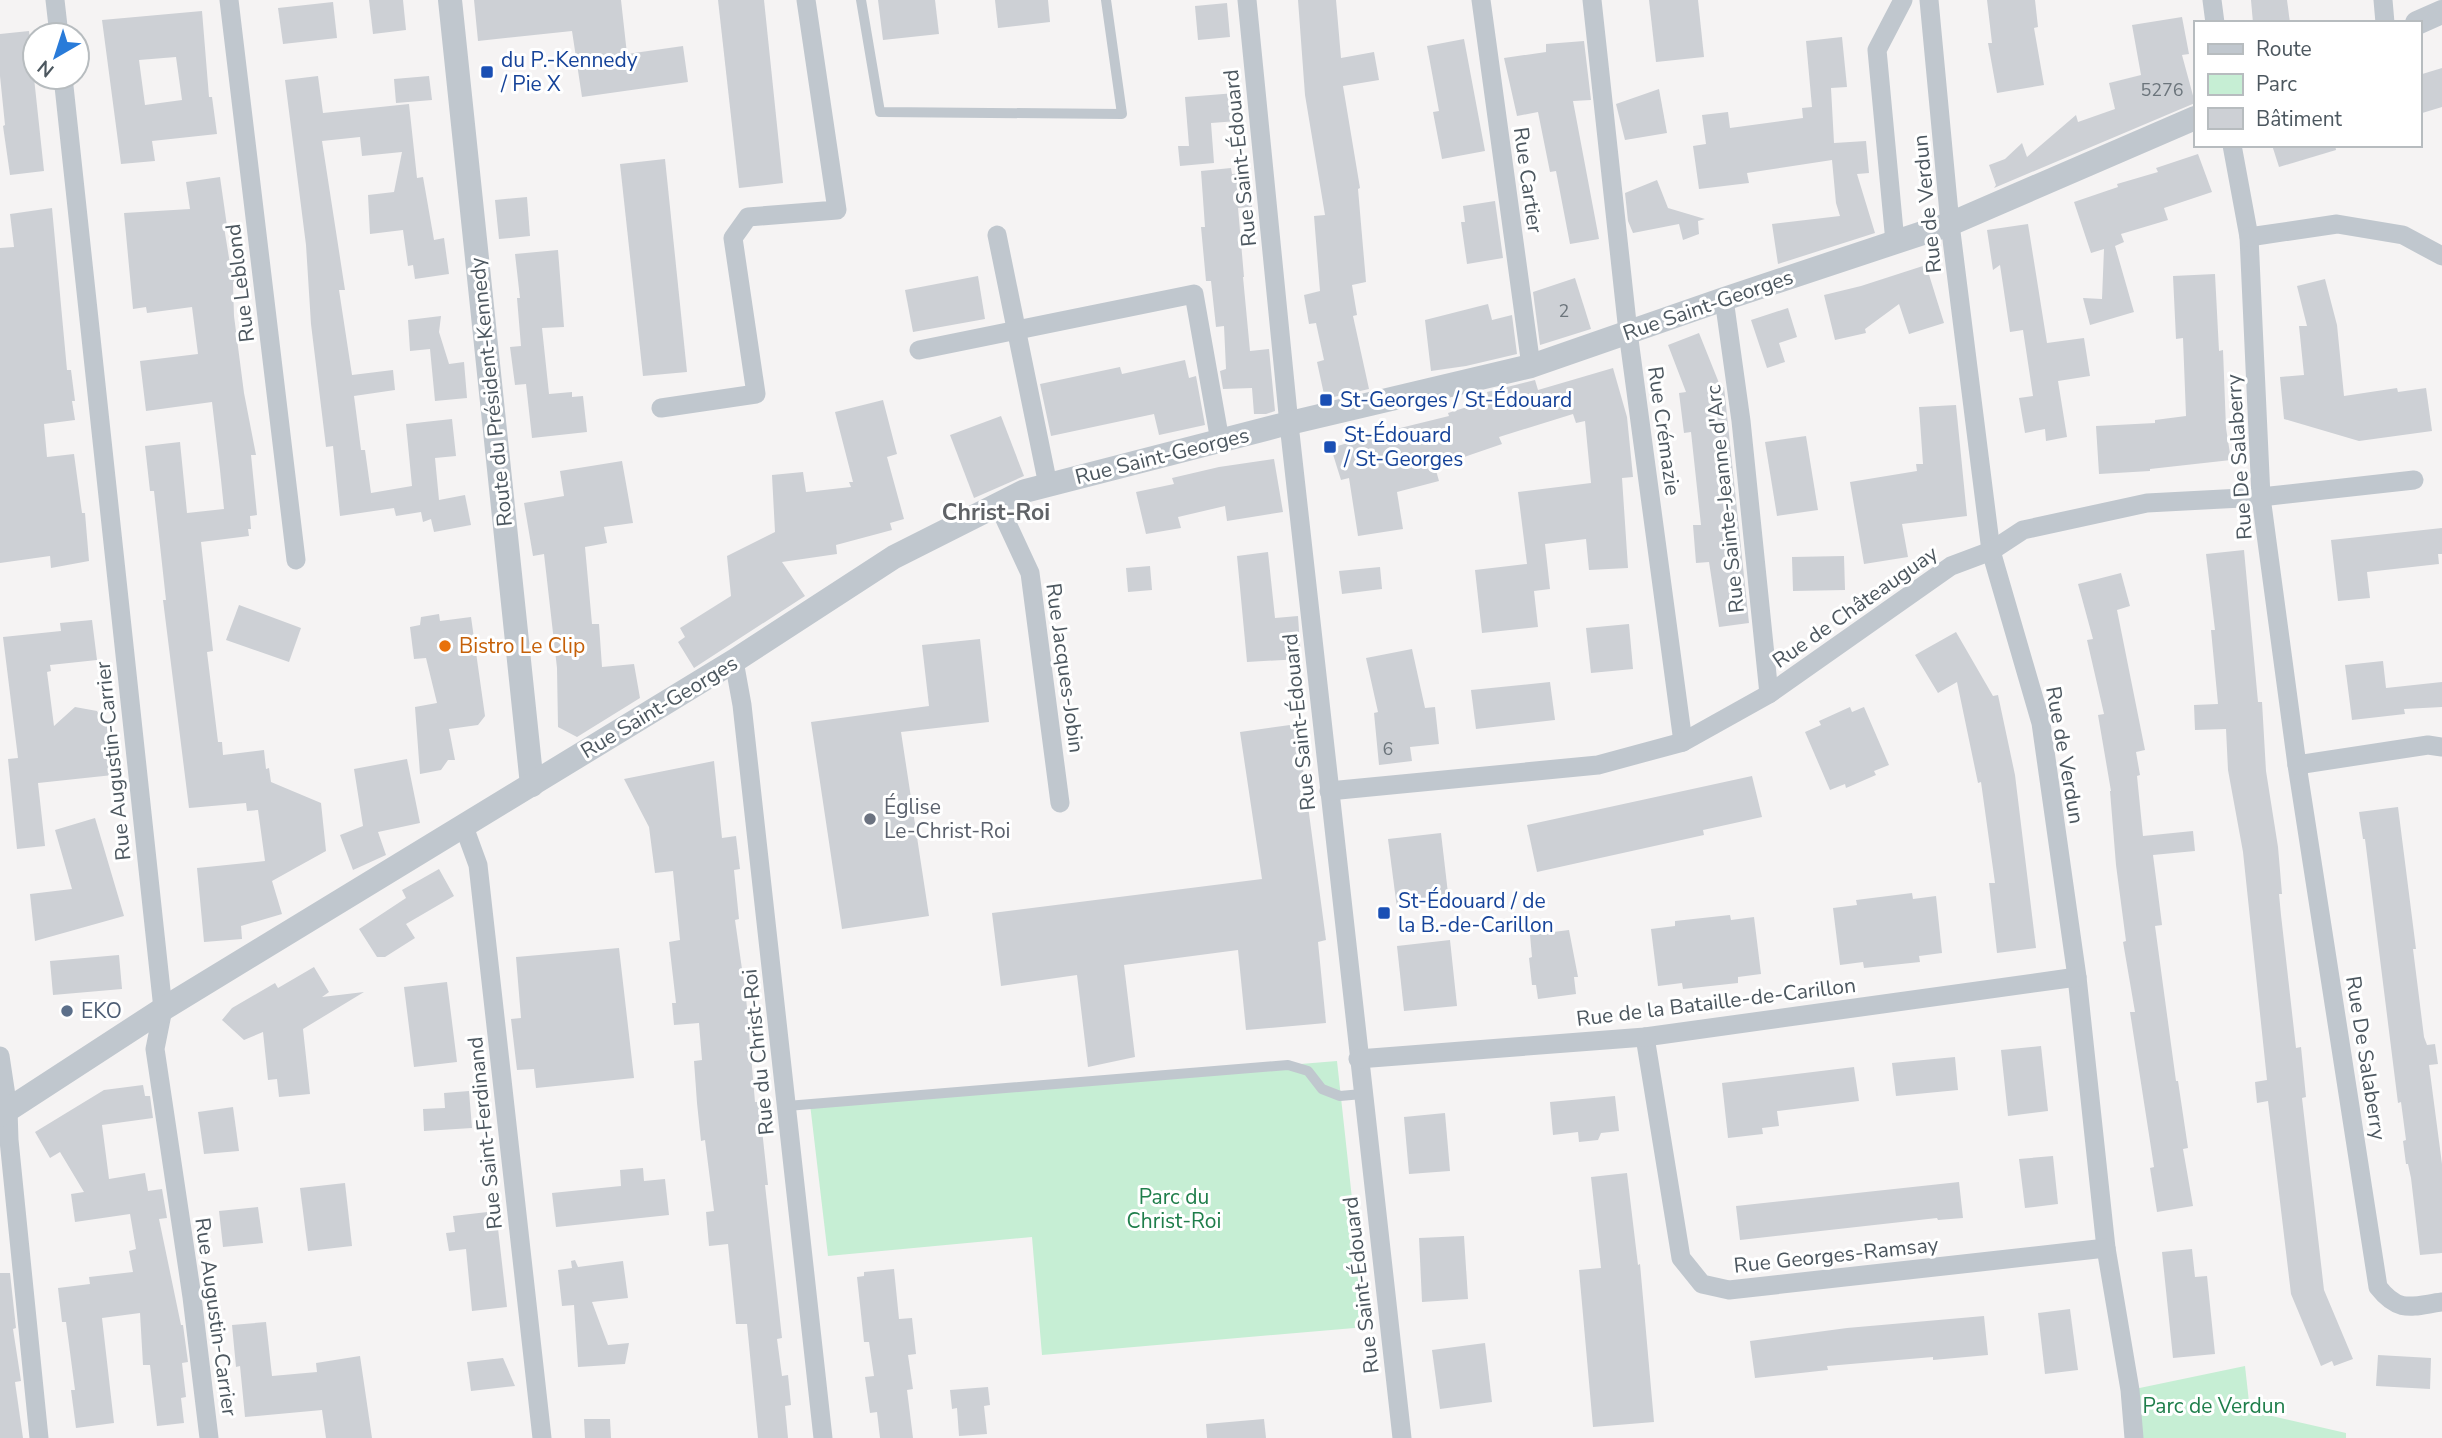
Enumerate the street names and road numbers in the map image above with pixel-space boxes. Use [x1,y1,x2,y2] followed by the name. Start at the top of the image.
[1217,68,1263,248] street label: Rue Saint-Édouard
[1507,125,1549,235] street label: Rue Cartier
[1906,133,1948,275] street label: Rue de Verdun
[219,222,261,344] street label: Rue Leblond
[463,256,519,528] street label: Route du Président-Kennedy
[1619,263,1797,347] street label: Rue Saint-Georges
[1641,365,1687,497] street label: Rue Crémazie
[2219,373,2259,541] street label: Rue De Salaberry
[1699,383,1751,614] street label: Rue Sainte-Jeanne d'Arc
[1072,421,1252,491] street label: Rue Saint-Georges
[1767,539,1943,675] street label: Rue de Châteauguay
[1039,581,1091,755] street label: Rue Jacques-Jobin
[1276,632,1322,812] street label: Rue Saint-Édouard
[575,649,743,765] street label: Rue Saint-Georges
[89,660,137,862] street label: Rue Augustin-Carrier
[2039,684,2091,826] street label: Rue de Verdun
[735,968,781,1136] street label: Rue du Christ-Roi
[1575,971,1857,1033] street label: Rue de la Bataille-de-Carillon
[2339,974,2393,1142] street label: Rue De Salaberry
[461,1035,509,1231] street label: Rue Saint-Ferdinand
[1336,1195,1386,1375] street label: Rue Saint-Édouard
[188,1216,244,1419] street label: Rue Augustin-Carrier
[1732,1230,1940,1280] street label: Rue Georges-Ramsay

